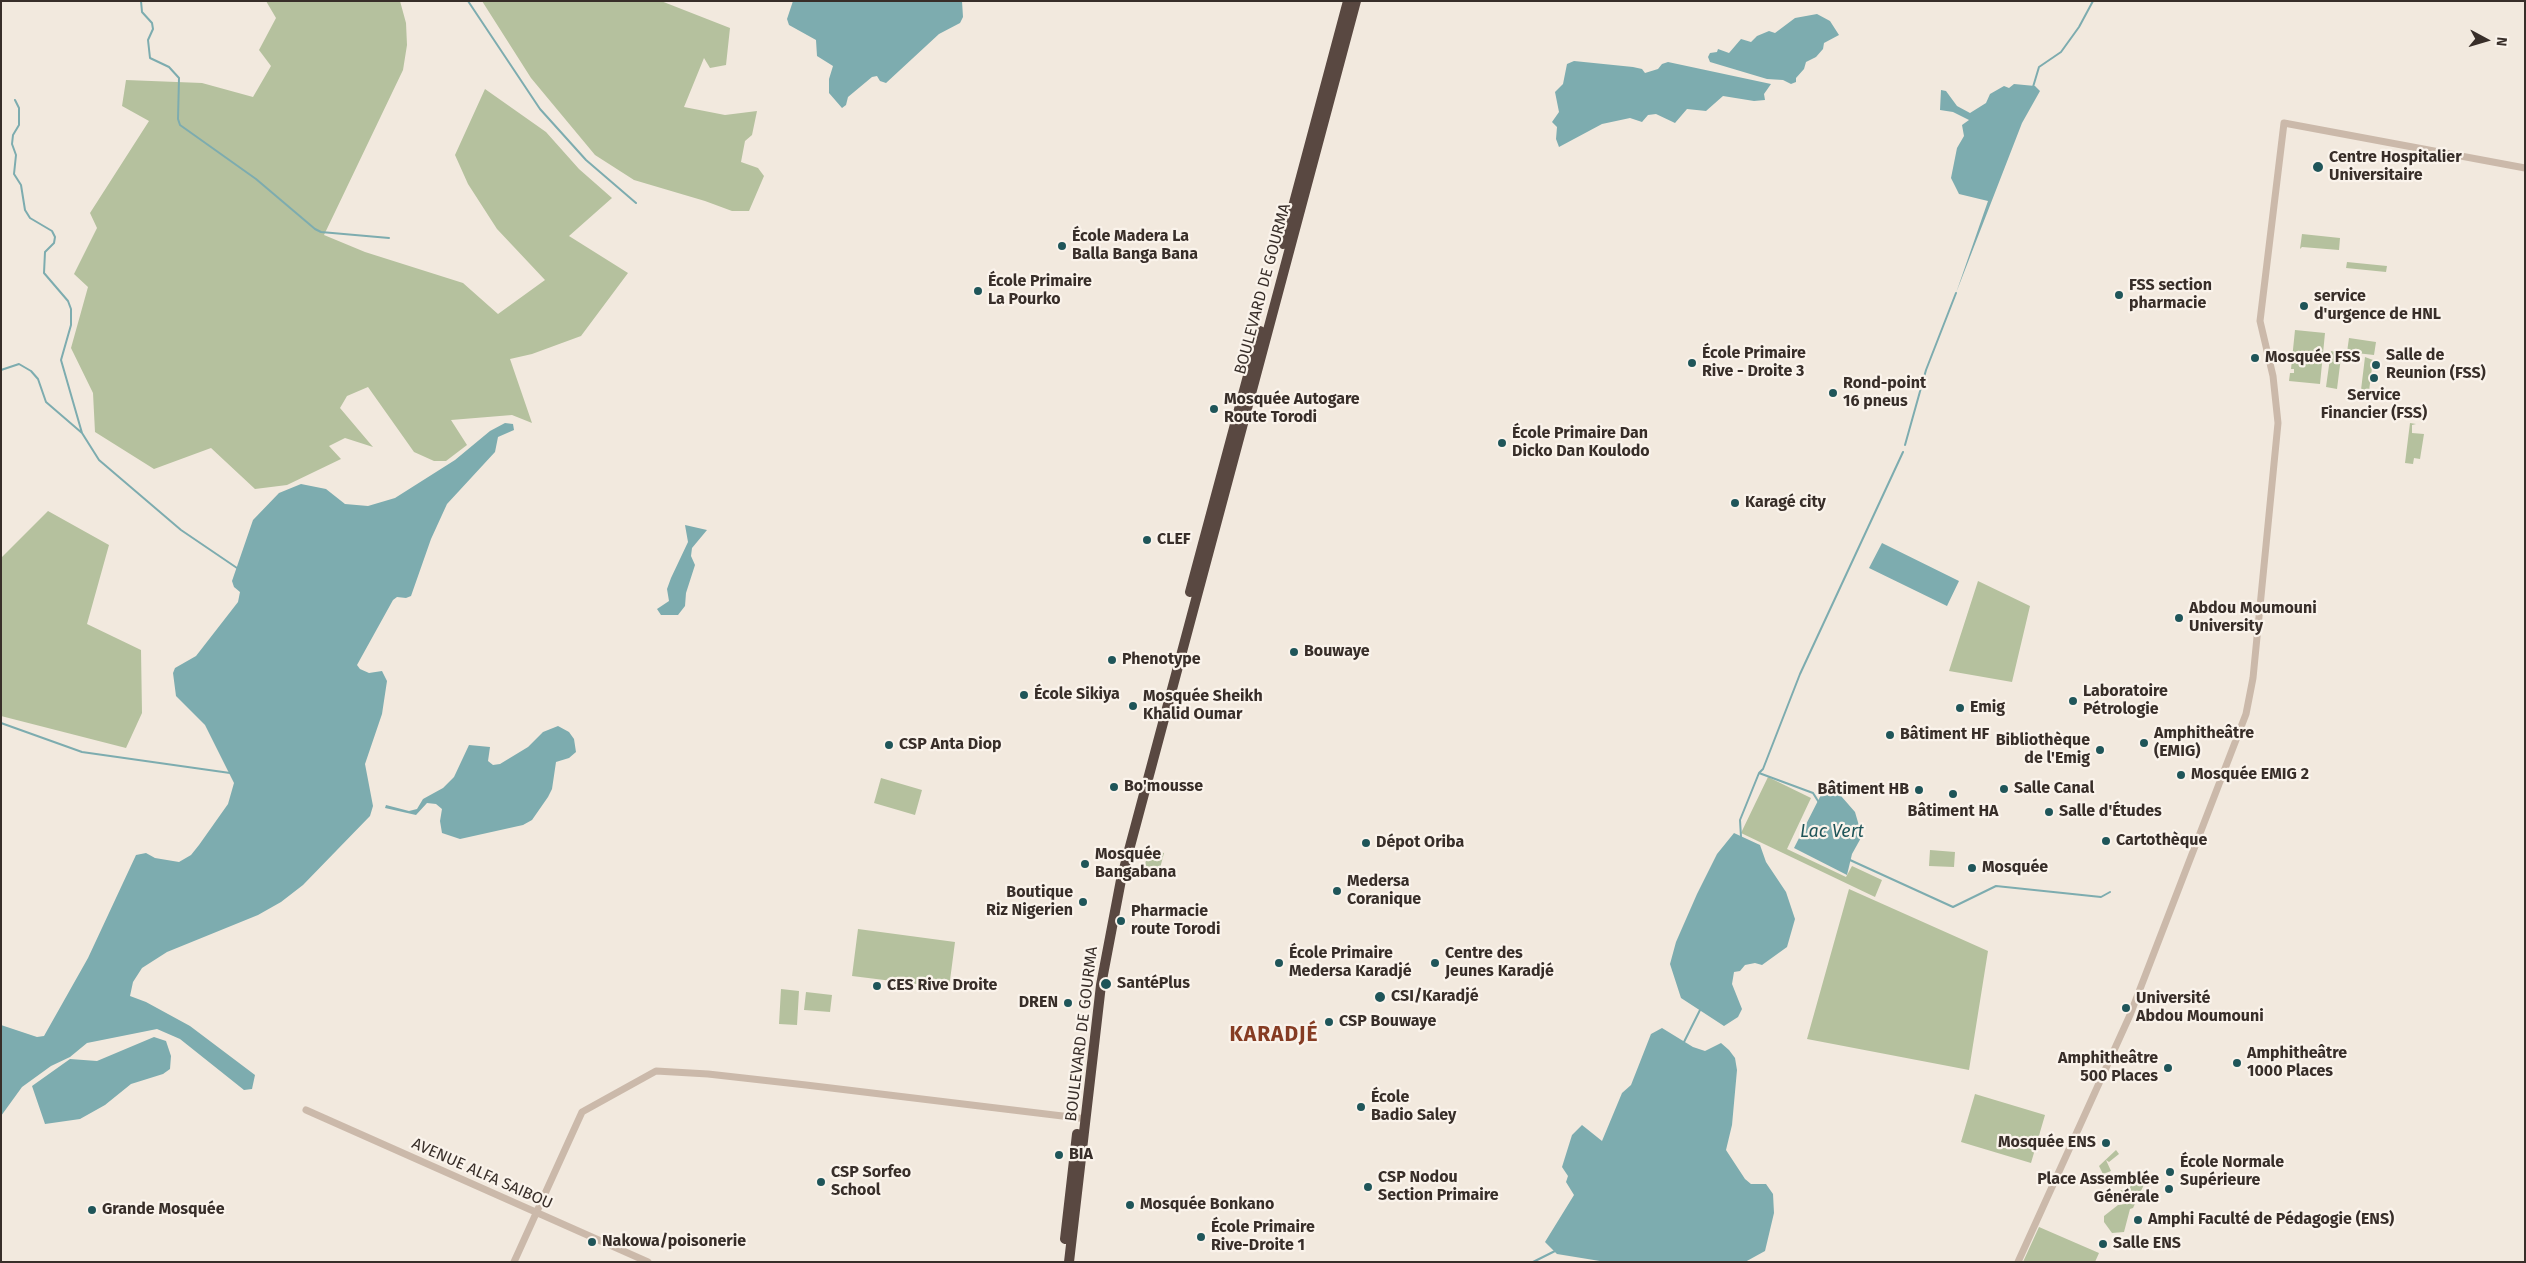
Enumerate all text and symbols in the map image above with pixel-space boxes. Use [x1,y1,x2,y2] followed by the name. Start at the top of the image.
[2461,15,2511,65] north arrow
[2492,36,2510,47] text: N
[2329,148,2462,186] place label: Centre Hospitalier Universitaire
[2311,160,2325,174] marker: Centre Hospitalier Universitaire
[1231,201,1295,377] street label: BOULEVARD DE GOURMA
[1072,227,1198,265] place label: École Madera La Balla Banga Bana
[1056,240,1068,252] marker: École Madera La Balla Banga Bana
[988,272,1092,310] place label: École Primaire La Pourko
[2129,276,2212,314] place label: FSS section pharmacie
[972,285,984,297] marker: École Primaire La Pourko
[2314,287,2441,325] place label: service d'urgence de HNL
[2113,289,2125,301] marker: FSS section pharmacie
[2298,300,2310,312] marker: service d'urgence de HNL
[1702,344,1806,382] place label: École Primaire Rive - Droite 3
[2386,346,2486,384] place label: Salle de Reunion (FSS)
[2265,348,2360,368] place label: Mosquée FSS
[2249,352,2261,364] marker: Mosquée FSS
[1686,357,1698,369] marker: École Primaire Rive - Droite 3
[2370,359,2382,371] marker: Salle de Reunion (FSS)
[2368,372,2380,384] marker: Service Financier (FSS)
[1843,374,1926,412] place label: Rond-point 16 pneus
[2321,386,2427,424] place label: Service Financier (FSS)
[1827,387,1839,399] marker: Rond-point 16 pneus
[1224,390,1360,428] place label: Mosquée Autogare Route Torodi
[1208,403,1220,415] marker: Mosquée Autogare Route Torodi
[1512,424,1650,462] place label: École Primaire Dan Dicko Dan Koulodo
[1496,437,1508,449] marker: École Primaire Dan Dicko Dan Koulodo
[1745,493,1826,513] place label: Karagé city
[1729,497,1741,509] marker: Karagé city
[1157,530,1191,550] place label: CLEF
[1141,534,1153,546] marker: CLEF
[2189,599,2317,637] place label: Abdou Moumouni University
[2173,612,2185,624] marker: Abdou Moumouni University
[1304,642,1370,662] place label: Bouwaye
[1288,646,1300,658] marker: Bouwaye
[1122,650,1201,670] place label: Phenotype
[1106,654,1118,666] marker: Phenotype
[2083,682,2168,720] place label: Laboratoire Pétrologie
[1034,685,1120,705] place label: École Sikiya
[1143,687,1263,725] place label: Mosquée Sheikh Khalid Oumar
[1018,689,1030,701] marker: École Sikiya
[2067,695,2079,707] marker: Laboratoire Pétrologie
[1970,698,2005,718] place label: Emig
[1127,700,1139,712] marker: Mosquée Sheikh Khalid Oumar
[1954,702,1966,714] marker: Emig
[2154,724,2254,762] place label: Amphitheâtre (EMIG)
[1900,725,1989,745] place label: Bâtiment HF
[1884,729,1896,741] marker: Bâtiment HF
[1996,731,2090,769] place label: Bibliothèque de l'Emig
[899,735,1002,755] place label: CSP Anta Diop
[2138,737,2150,749] marker: Amphitheâtre (EMIG)
[883,739,895,751] marker: CSP Anta Diop
[2094,744,2106,756] marker: Bibliothèque de l'Emig
[2191,765,2309,785] place label: Mosquée EMIG 2
[2175,769,2187,781] marker: Mosquée EMIG 2
[1124,777,1203,797] place label: Bo'mousse
[2014,779,2094,799] place label: Salle Canal
[1818,780,1909,800] place label: Bâtiment HB
[1108,781,1120,793] marker: Bo'mousse
[1998,783,2010,795] marker: Salle Canal
[1913,784,1925,796] marker: Bâtiment HB
[1947,788,1959,800] marker: Bâtiment HA
[1908,802,1998,822] place label: Bâtiment HA
[2059,802,2162,822] place label: Salle d'Études
[2043,806,2055,818] marker: Salle d'Études
[1800,821,1864,843] water label: Lac Vert
[2116,831,2207,851] place label: Cartothèque
[1376,833,1464,853] place label: Dépot Oriba
[2100,835,2112,847] marker: Cartothèque
[1360,837,1372,849] marker: Dépot Oriba
[1095,845,1176,883] place label: Mosquée Bangabana
[1079,858,1091,870] marker: Mosquée Bangabana
[1982,858,2048,878] place label: Mosquée
[1966,862,1978,874] marker: Mosquée
[1347,872,1421,910] place label: Medersa Coranique
[986,883,1073,921] place label: Boutique Riz Nigerien
[1331,885,1343,897] marker: Medersa Coranique
[1077,896,1089,908] marker: Boutique Riz Nigerien
[1131,902,1220,940] place label: Pharmacie route Torodi
[1115,915,1127,927] marker: Pharmacie route Torodi
[1289,944,1411,982] place label: École Primaire Medersa Karadjé
[1445,944,1554,982] place label: Centre des Jeunes Karadjé
[1062,945,1102,1123] street label: BOULEVARD DE GOURMA
[1273,957,1285,969] marker: École Primaire Medersa Karadjé
[1429,957,1441,969] marker: Centre des Jeunes Karadjé
[1117,974,1190,994] place label: SantéPlus
[887,976,997,996] place label: CES Rive Droite
[1099,977,1113,991] marker: SantéPlus
[871,980,883,992] marker: CES Rive Droite
[1391,987,1479,1007] place label: CSI/Karadjé
[2136,989,2264,1027] place label: Université Abdou Moumouni
[1373,990,1387,1004] marker: CSI/Karadjé
[1019,993,1058,1013] place label: DREN
[1062,997,1074,1009] marker: DREN
[2120,1002,2132,1014] marker: Université Abdou Moumouni
[1339,1012,1436,1032] place label: CSP Bouwaye
[1323,1016,1335,1028] marker: CSP Bouwaye
[1229,1022,1319,1048] district label: KARADJÉ
[2247,1044,2347,1082] place label: Amphitheâtre 1000 Places
[2058,1049,2158,1087] place label: Amphitheâtre 500 Places
[2231,1057,2243,1069] marker: Amphitheâtre 1000 Places
[2162,1062,2174,1074] marker: Amphitheâtre 500 Places
[1371,1088,1456,1126] place label: École Badio Saley
[1355,1101,1367,1113] marker: École Badio Saley
[1998,1133,2096,1153] place label: Mosquée ENS
[409,1134,555,1214] street label: AVENUE ALFA SAIBOU
[2100,1137,2112,1149] marker: Mosquée ENS
[1069,1145,1093,1165] place label: BIA
[1053,1149,1065,1161] marker: BIA
[2180,1153,2284,1191] place label: École Normale Supérieure
[831,1163,911,1201] place label: CSP Sorfeo School
[2164,1166,2176,1178] marker: École Normale Supérieure
[1378,1168,1498,1206] place label: CSP Nodou Section Primaire
[2037,1170,2159,1208] place label: Place Assemblée Générale
[815,1176,827,1188] marker: CSP Sorfeo School
[1362,1181,1374,1193] marker: CSP Nodou Section Primaire
[2163,1183,2175,1195] marker: Place Assemblée Générale
[1140,1195,1274,1215] place label: Mosquée Bonkano
[1124,1199,1136,1211] marker: Mosquée Bonkano
[102,1200,224,1220] place label: Grande Mosquée
[86,1204,98,1216] marker: Grande Mosquée
[2148,1210,2394,1230] place label: Amphi Faculté de Pédagogie (ENS)
[2132,1214,2144,1226] marker: Amphi Faculté de Pédagogie (ENS)
[1211,1218,1315,1256] place label: École Primaire Rive-Droite 1
[1195,1231,1207,1243] marker: École Primaire Rive-Droite 1
[602,1232,746,1252] place label: Nakowa/poisonerie
[2113,1234,2181,1254] place label: Salle ENS
[586,1236,598,1248] marker: Nakowa/poisonerie
[2097,1238,2109,1250] marker: Salle ENS

